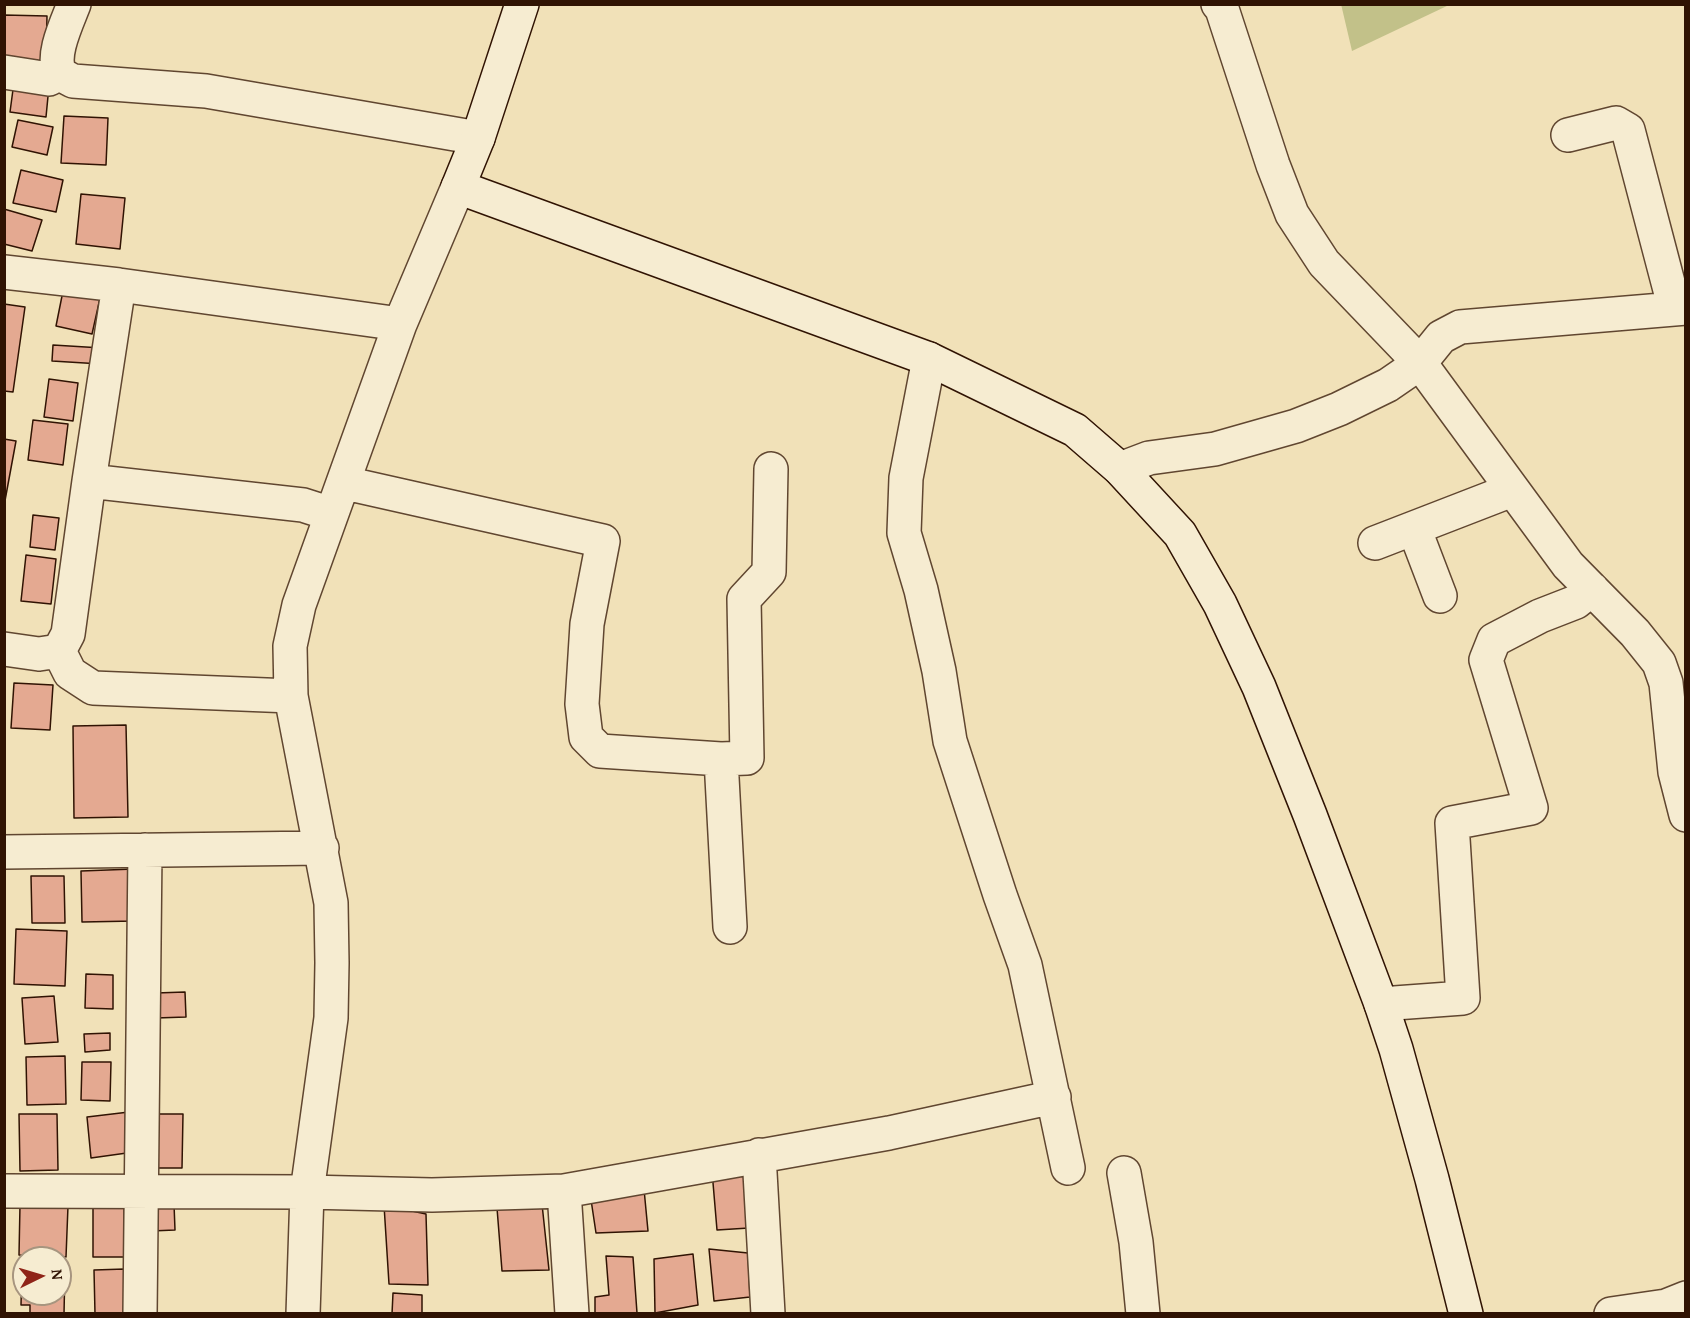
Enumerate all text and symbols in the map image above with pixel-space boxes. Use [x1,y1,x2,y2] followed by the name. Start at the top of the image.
[12,1246,72,1306] north arrow
[46,1268,70,1281] text: N

